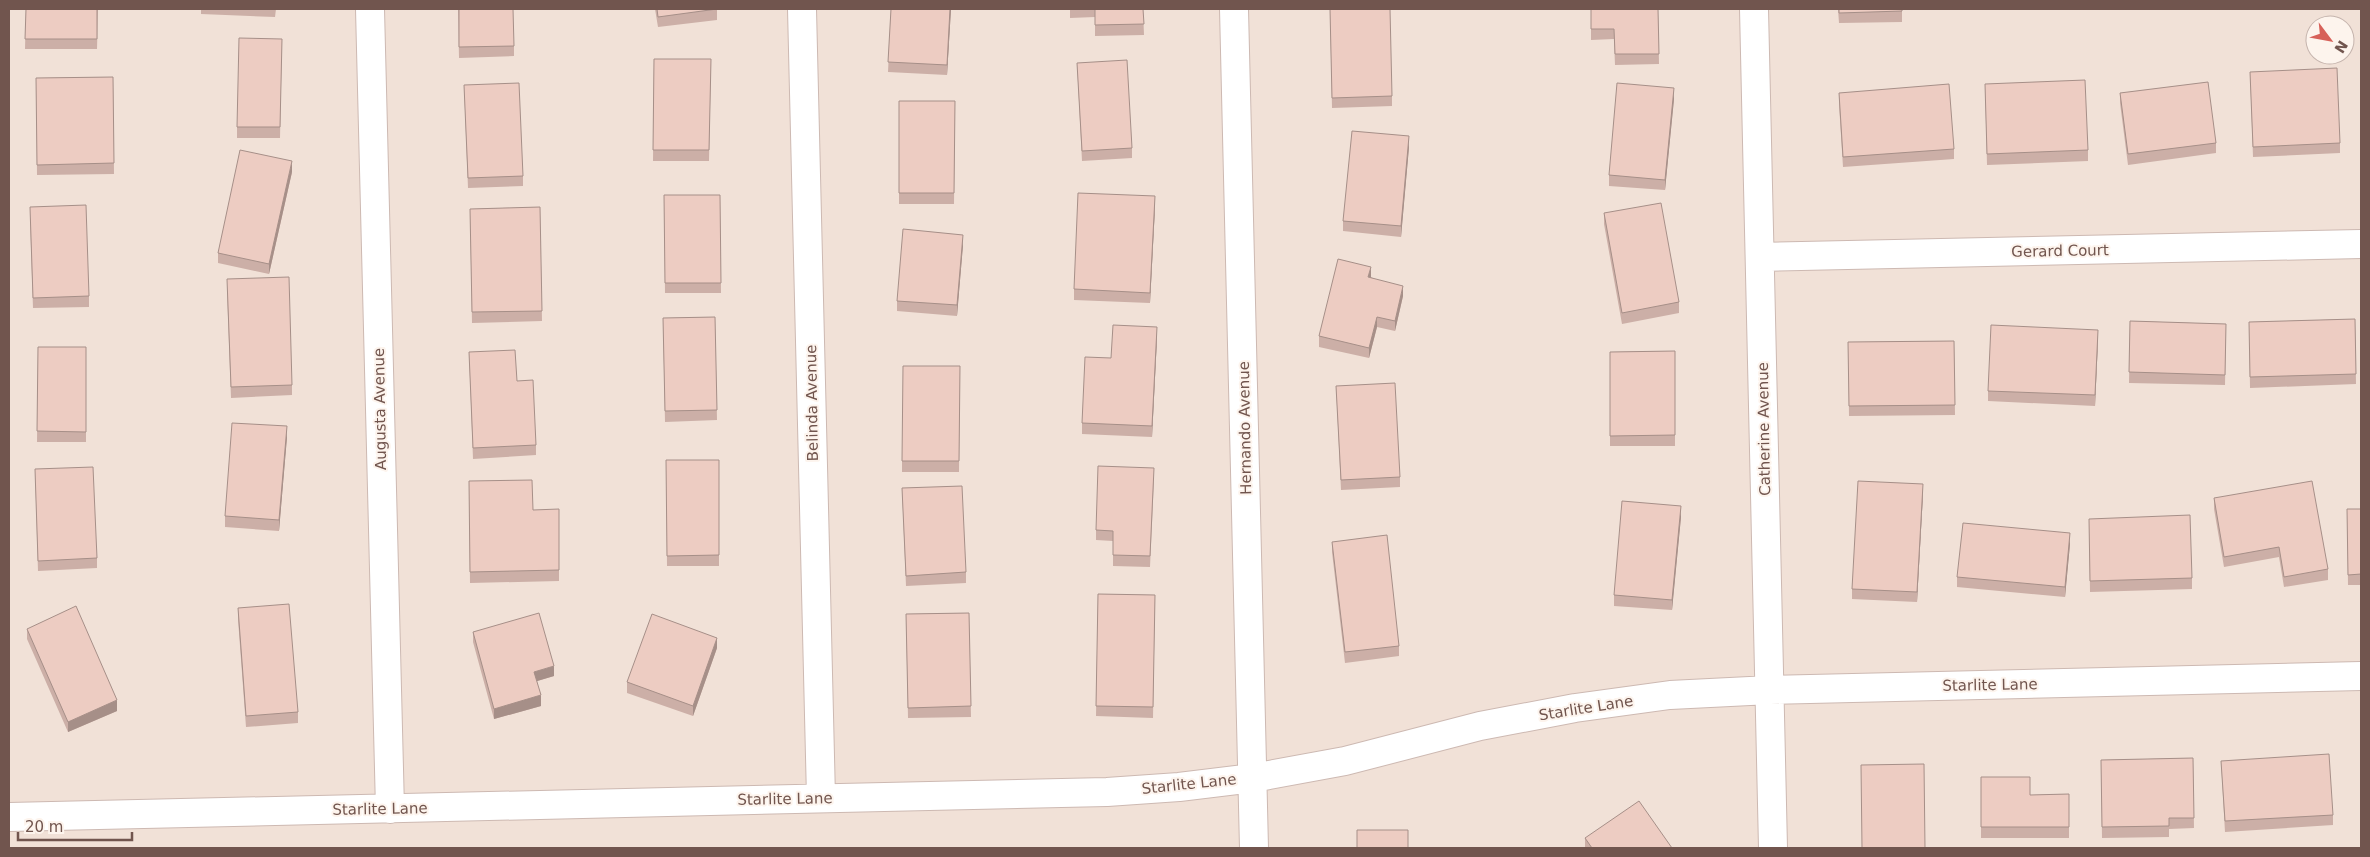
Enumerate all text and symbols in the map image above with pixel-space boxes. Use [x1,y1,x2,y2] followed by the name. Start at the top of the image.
[2305,15,2355,65] north arrow
[2331,38,2351,56] text: N
[2011,241,2109,261] street label: Gerard Court
[802,345,822,461] street label: Belinda Avenue
[370,348,390,470] street label: Augusta Avenue
[1235,361,1255,495] street label: Hernando Avenue
[1754,362,1774,496] street label: Catherine Avenue
[1942,675,2038,695] street label: Starlite Lane
[1538,692,1634,724] street label: Starlite Lane
[1141,770,1237,798] street label: Starlite Lane
[737,789,833,809] street label: Starlite Lane
[332,799,428,819] street label: Starlite Lane
[18,810,131,842] scale bar
[25,818,63,836] text: 20 m

